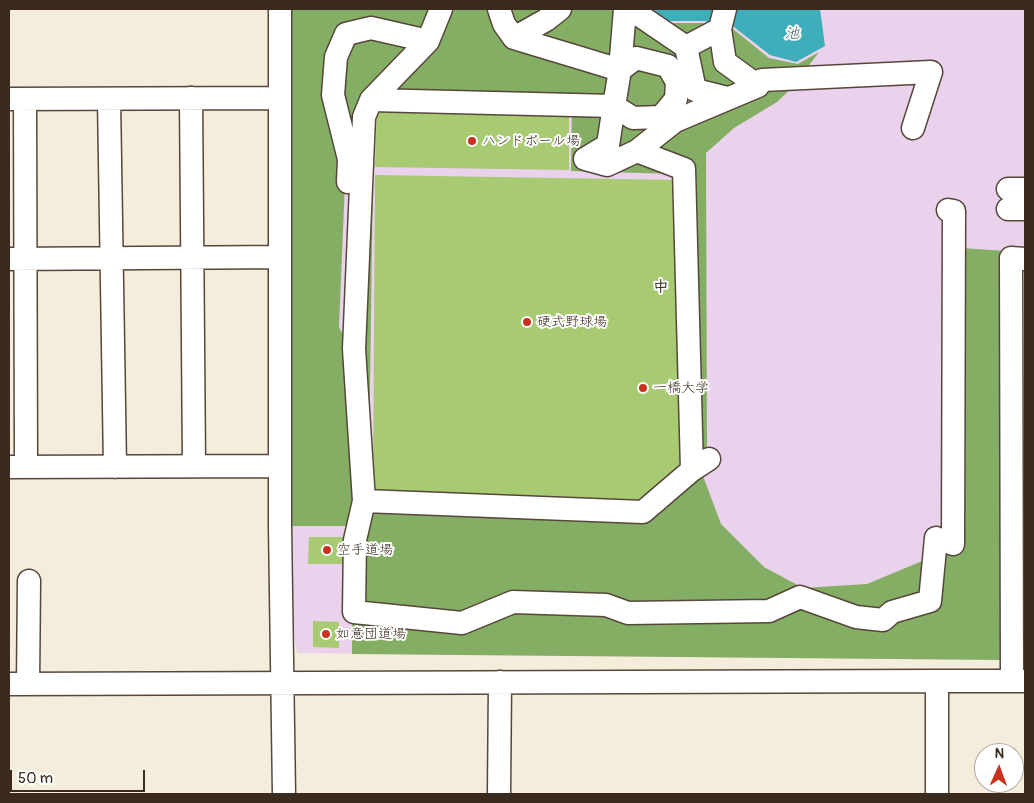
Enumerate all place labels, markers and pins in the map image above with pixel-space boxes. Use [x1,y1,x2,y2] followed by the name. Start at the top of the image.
[482,133,580,149] place label: ハンドボール場
[466,135,478,147] marker: ハンドボール場
[537,314,607,330] place label: 硬式野球場
[521,316,533,328] marker: 硬式野球場
[653,380,709,396] place label: 一橋大学
[637,382,649,394] marker: 一橋大学
[337,542,393,558] place label: 空手道場
[321,544,333,556] marker: 空手道場
[336,626,406,642] place label: 如意団道場
[320,628,332,640] marker: 如意団道場

